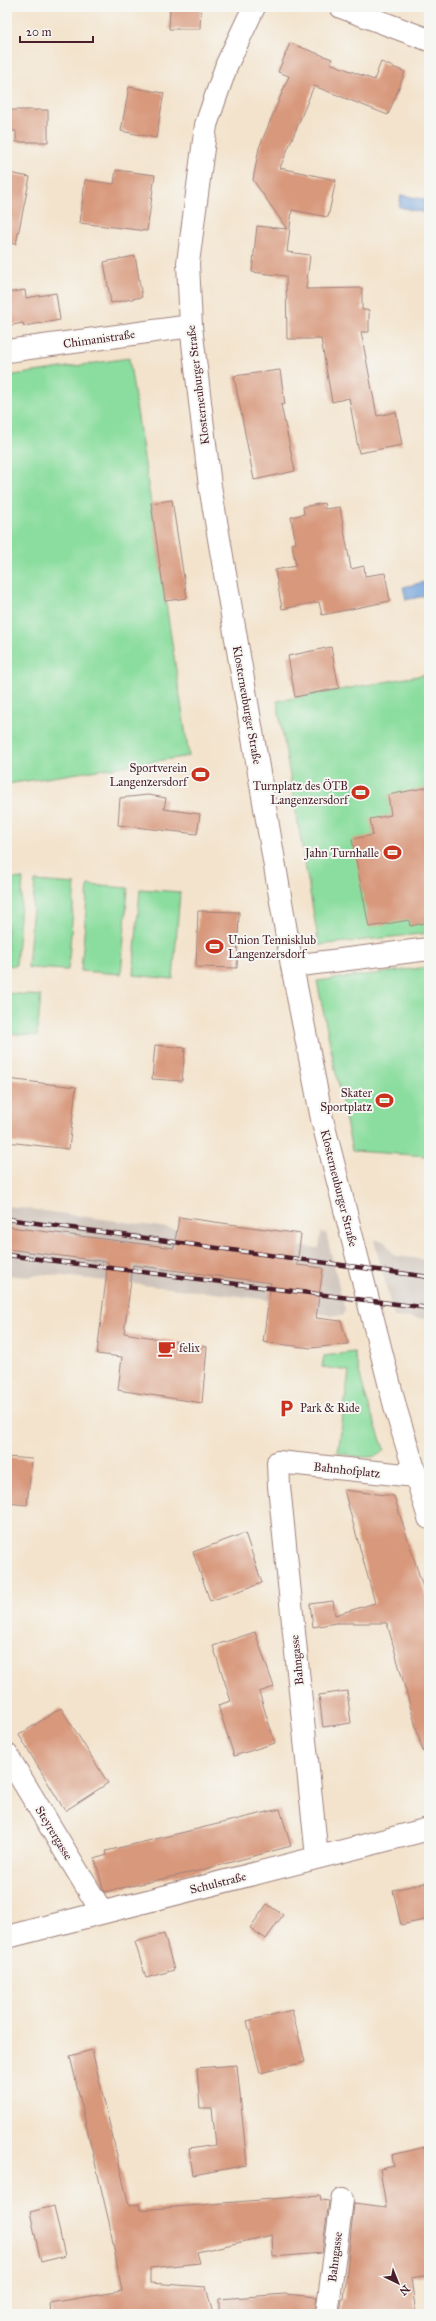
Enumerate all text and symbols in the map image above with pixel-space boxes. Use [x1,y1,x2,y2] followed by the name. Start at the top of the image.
[20,18,93,44] scale bar
[26,25,52,39] text: 20 m
[184,324,213,445] street label: Klosterneuburger Straße
[62,327,136,351] street label: Chimanistraße
[229,645,264,766] street label: Klosterneuburger Straße
[109,761,189,790] place label: Sportverein Langenzersdorf
[190,765,210,785] sports icon: Sportverein Langenzersdorf
[253,778,350,808] place label: Turnplatz des ÖTB Langenzersdorf
[351,783,371,803] sports icon: Turnplatz des ÖTB Langenzersdorf
[382,843,402,863] sports icon: Jahn Turnhalle
[303,846,379,861] place label: Jahn Turnhalle
[228,933,316,962] place label: Union Tennisklub Langenzersdorf
[205,937,225,957] sports icon: Union Tennisklub Langenzersdorf
[320,1086,372,1114] place label: Skater Sportplatz
[375,1090,395,1110] sports icon: Skater Sportplatz
[317,1128,360,1248] street label: Klosterneuburger Straße
[156,1338,176,1358] cafe icon: felix
[179,1341,200,1355] place label: felix
[277,1398,297,1418] parking icon: Park & Ride
[300,1401,360,1415] place label: Park & Ride
[313,1460,381,1481] street label: Bahnhofplatz
[287,1634,308,1686] street label: Bahngasse
[32,1804,75,1863] street label: Steyrergasse
[188,1869,248,1897] street label: Schulstraße
[325,2231,346,2283] street label: Bahngasse
[378,2263,418,2303] north arrow
[396,2282,412,2298] text: N

